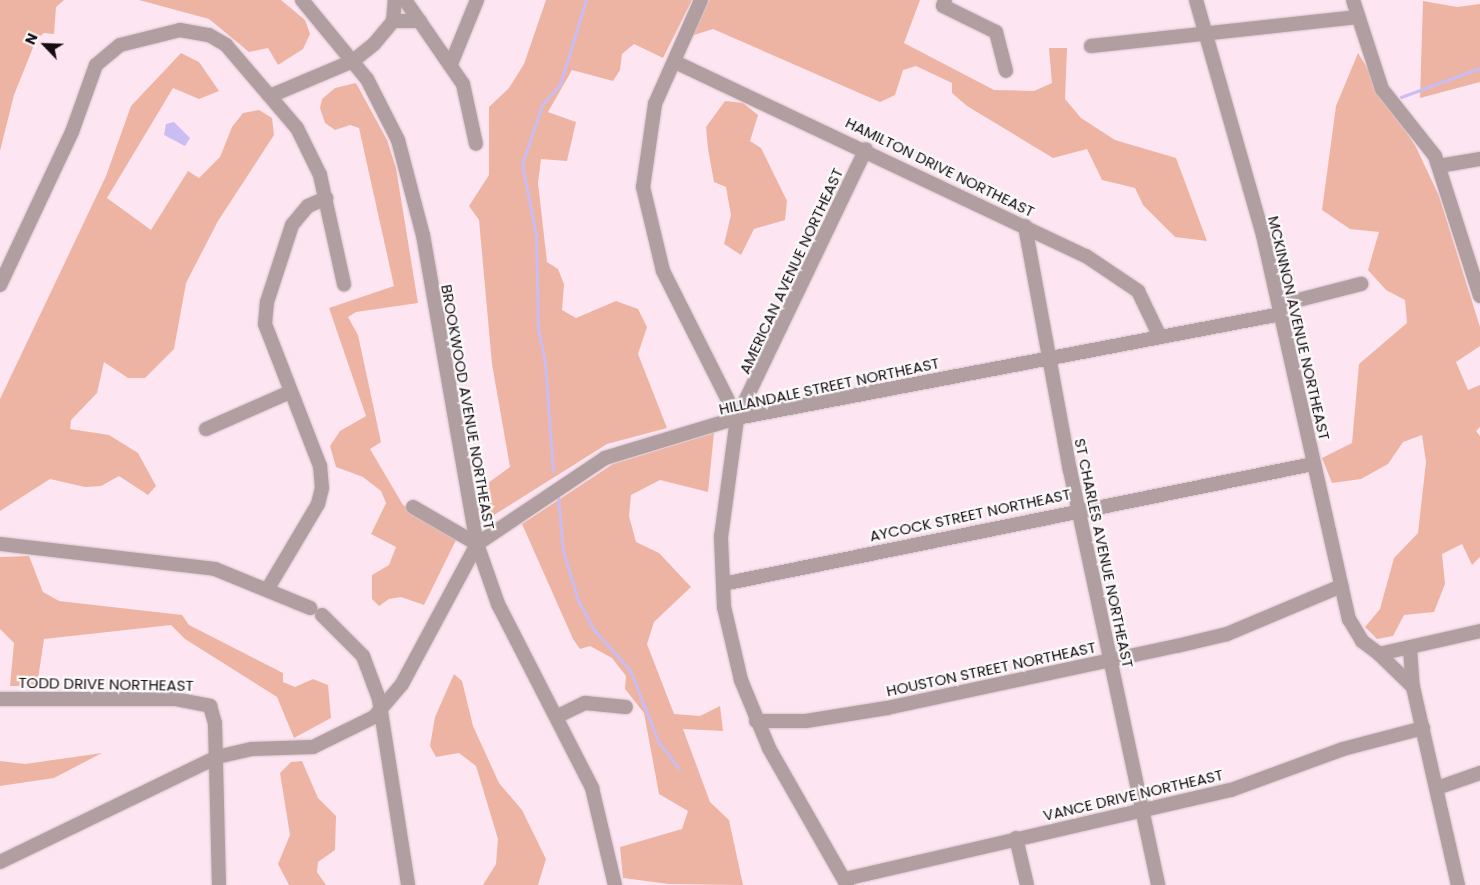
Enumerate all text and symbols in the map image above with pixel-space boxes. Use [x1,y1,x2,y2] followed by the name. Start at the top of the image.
[20,20,70,70] north arrow
[20,30,43,48] text: N
[843,113,1037,221] street label: HAMILTON DRIVE NORTHEAST
[735,165,847,377] street label: AMERICAN AVENUE NORTHEAST
[1264,214,1334,442] street label: MCKINNON AVENUE NORTHEAST
[438,283,498,531] street label: BROOKWOOD AVENUE NORTHEAST
[717,354,941,418] street label: HILLANDALE STREET NORTHEAST
[1071,437,1137,669] street label: ST CHARLES AVENUE NORTHEAST
[868,485,1072,545] street label: AYCOCK STREET NORTHEAST
[885,638,1097,700] street label: HOUSTON STREET NORTHEAST
[18,673,194,695] street label: TODD DRIVE NORTHEAST
[1041,766,1225,824] street label: VANCE DRIVE NORTHEAST

